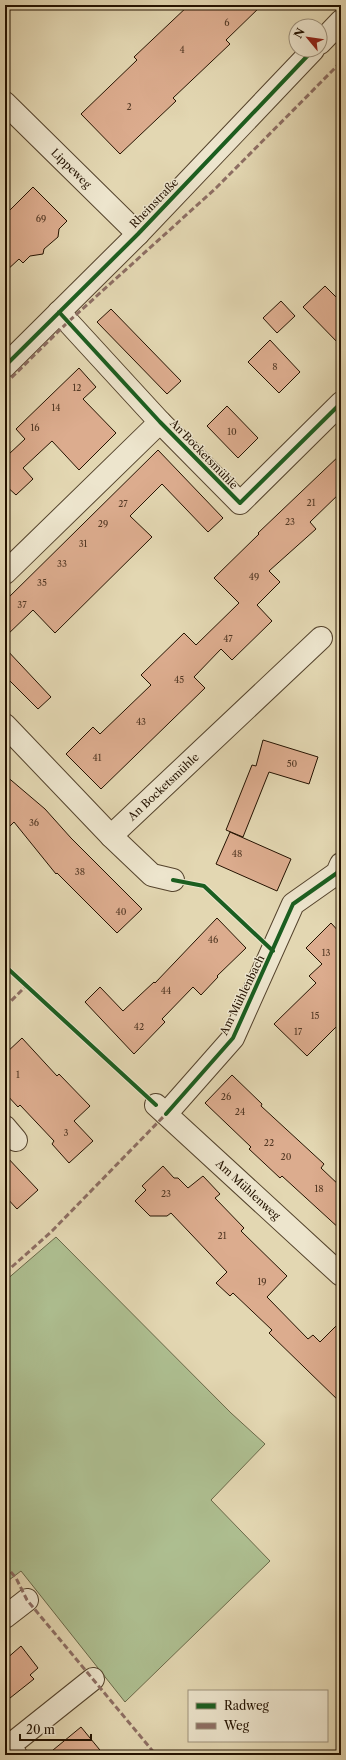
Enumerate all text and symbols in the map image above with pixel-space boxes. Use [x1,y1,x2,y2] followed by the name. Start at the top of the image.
[224,17,230,28] house number: 6
[288,18,328,58] north arrow
[291,25,308,41] text: N
[179,44,185,55] house number: 4
[126,101,132,112] house number: 2
[48,145,94,191] street label: Lippeweg
[127,175,181,231] street label: Rheinstraße
[36,213,46,224] house number: 69
[272,361,278,372] house number: 8
[73,382,81,393] house number: 12
[52,402,61,413] house number: 14
[166,415,241,492] street label: An Bocketsmühle
[30,422,40,433] house number: 16
[227,426,237,437] house number: 10
[307,497,316,508] house number: 21
[118,498,128,509] house number: 27
[285,516,295,527] house number: 23
[98,518,108,529] house number: 29
[79,538,88,549] house number: 31
[57,558,67,569] house number: 33
[249,571,259,582] house number: 49
[37,577,47,588] house number: 35
[17,599,27,610] house number: 37
[223,633,233,644] house number: 47
[174,674,184,685] house number: 45
[136,716,146,727] house number: 43
[124,750,202,824] street label: An Bocketsmühle
[93,752,102,763] house number: 41
[287,758,298,769] house number: 50
[29,817,39,828] house number: 36
[232,848,242,859] house number: 48
[75,866,85,877] house number: 38
[116,906,127,917] house number: 40
[208,934,218,945] house number: 46
[322,947,330,958] house number: 13
[216,953,267,1038] street label: Am Mühlenbach
[161,985,171,996] house number: 44
[311,1010,319,1021] house number: 15
[134,1021,144,1032] house number: 42
[294,1026,303,1037] house number: 17
[16,1069,20,1080] house number: 1
[221,1091,231,1102] house number: 26
[235,1106,245,1117] house number: 24
[64,1127,69,1138] house number: 3
[264,1137,274,1148] house number: 22
[281,1151,292,1162] house number: 20
[212,1156,283,1223] street label: Am Mühlenweg
[314,1183,324,1194] house number: 18
[161,1188,171,1199] house number: 23
[218,1230,227,1241] house number: 21
[257,1276,267,1287] house number: 19
[188,1690,328,1742] legend
[224,1698,270,1713] text: Radweg
[20,1716,91,1742] scale bar
[223,1718,250,1733] text: Weg
[26,1722,55,1737] text: 20 m

